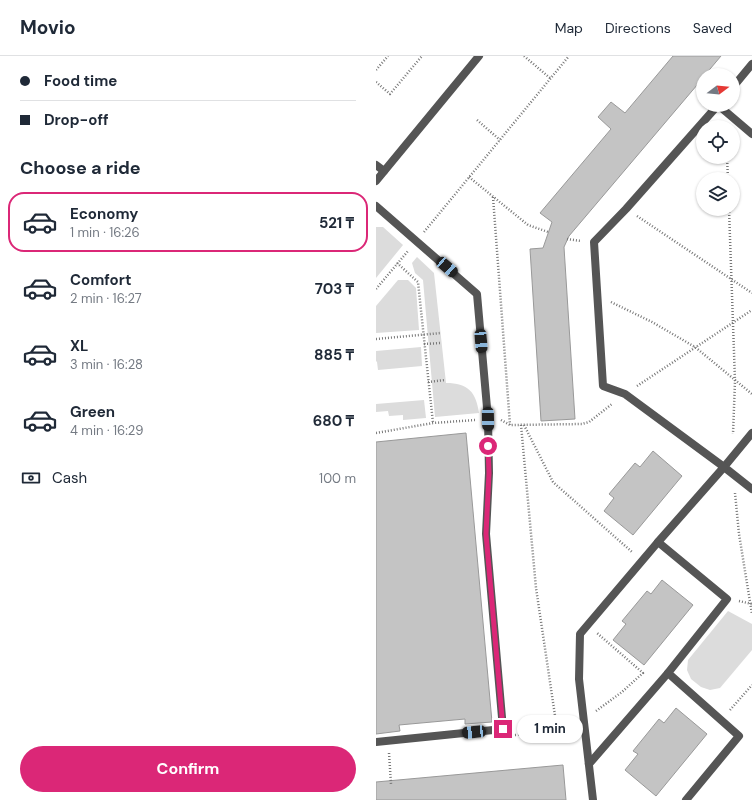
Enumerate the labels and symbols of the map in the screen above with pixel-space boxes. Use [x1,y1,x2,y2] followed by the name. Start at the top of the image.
[696,68,740,112] north arrow
[434,255,460,279] car
[474,329,488,353] car
[482,407,494,431] car
[479,437,497,455] route start
[517,715,583,743] callout: 1 min
[494,720,512,738] route end
[461,725,487,739] car

